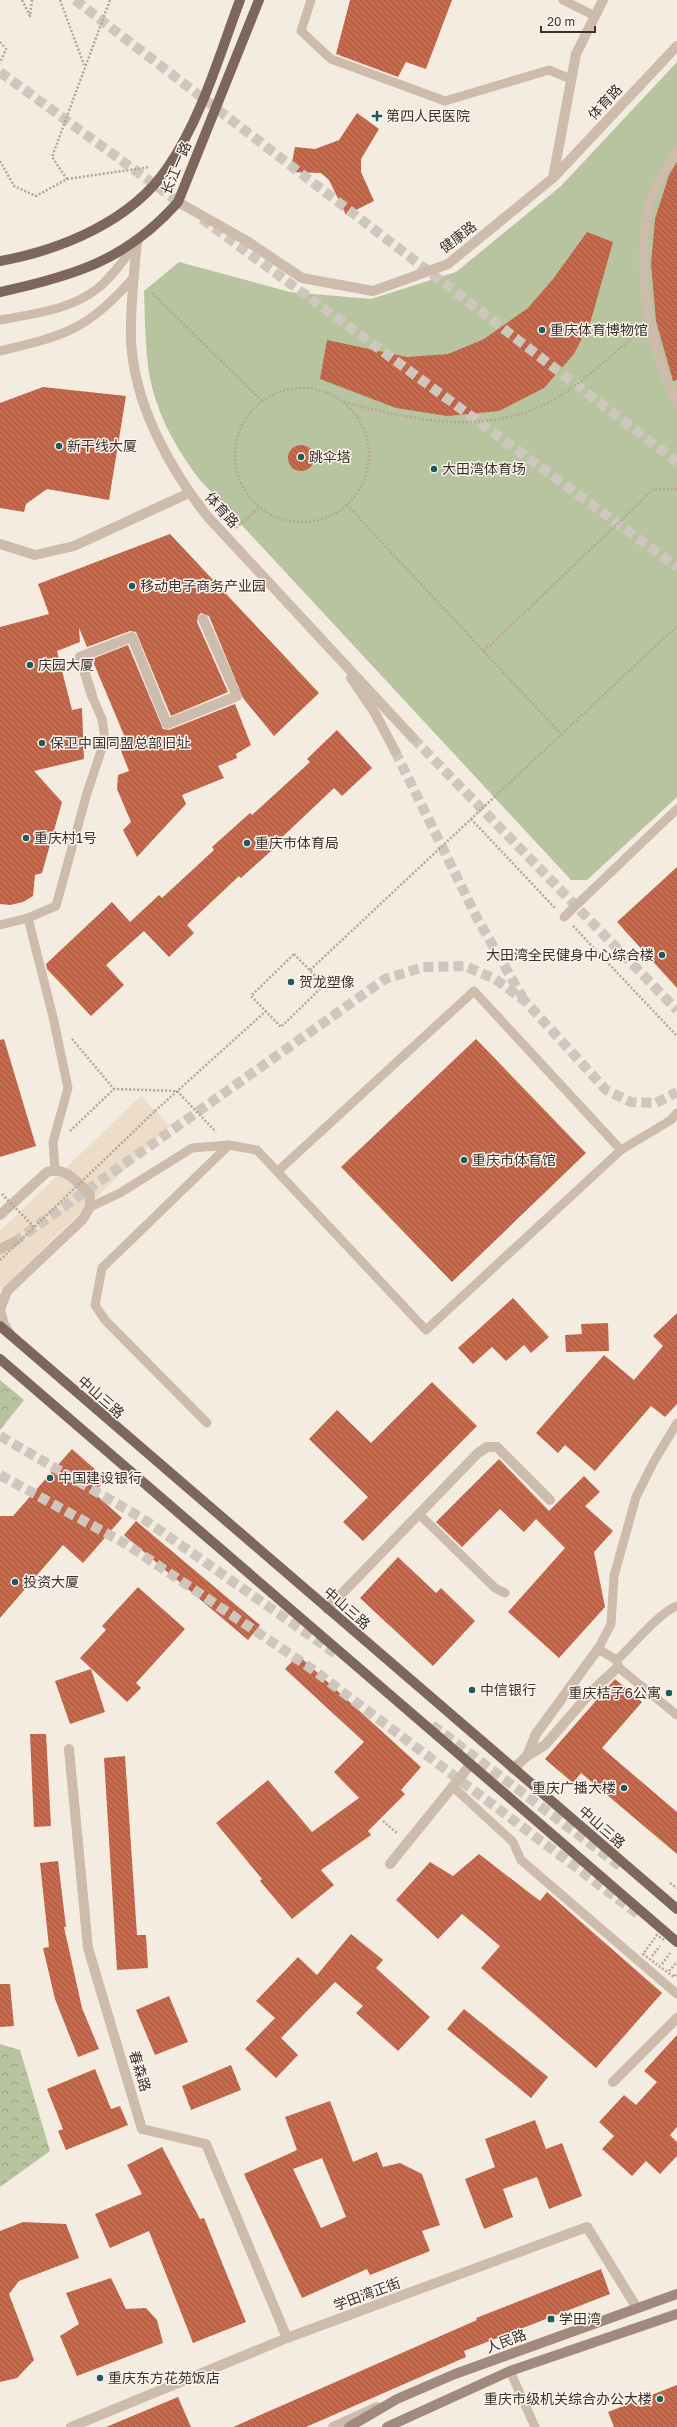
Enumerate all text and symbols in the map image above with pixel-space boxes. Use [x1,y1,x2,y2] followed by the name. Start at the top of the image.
[541,8,595,34] scale bar
[547,14,575,29] text: 20 m
[584,81,625,123] street label: 体育路
[386,107,470,124] place label: 第四人民医院
[371,110,383,122] marker: 第四人民医院
[157,139,194,197] street label: 长江一路
[436,217,479,256] street label: 健康路
[550,321,648,338] place label: 重庆体育博物馆
[537,325,547,335] marker: 重庆体育博物馆
[67,437,137,454] place label: 新干线大厦
[54,441,64,451] marker: 新干线大厦
[309,448,351,465] place label: 跳伞塔
[296,452,306,462] marker: 跳伞塔
[442,460,526,477] place label: 大田湾体育场
[429,464,439,474] marker: 大田湾体育场
[202,488,243,531] street label: 体育路
[140,577,266,594] place label: 移动电子商务产业园
[127,581,137,591] marker: 移动电子商务产业园
[38,656,94,673] place label: 庆园大厦
[25,660,35,670] marker: 庆园大厦
[50,734,190,751] place label: 保卫中国同盟总部旧址
[37,738,47,748] marker: 保卫中国同盟总部旧址
[34,829,97,846] place label: 重庆村1号
[21,833,31,843] marker: 重庆村1号
[255,834,339,851] place label: 重庆市体育局
[242,838,252,848] marker: 重庆市体育局
[486,946,654,963] place label: 大田湾全民健身中心综合楼
[657,950,667,960] marker: 大田湾全民健身中心综合楼
[299,973,355,990] place label: 贺龙塑像
[286,977,296,987] marker: 贺龙塑像
[472,1151,556,1168] place label: 重庆市体育馆
[459,1155,469,1165] marker: 重庆市体育馆
[75,1372,128,1421] street label: 中山三路
[58,1469,142,1486] place label: 中国建设银行
[45,1473,55,1483] marker: 中国建设银行
[23,1573,79,1590] place label: 投资大厦
[10,1577,20,1587] marker: 投资大厦
[321,1583,374,1632] street label: 中山三路
[480,1681,536,1698] place label: 中信银行
[569,1684,661,1701] place label: 重庆桔子6公寓
[467,1685,477,1695] marker: 中信银行
[664,1688,674,1698] marker: 重庆桔子6公寓
[532,1779,616,1796] place label: 重庆广播大楼
[619,1783,629,1793] marker: 重庆广播大楼
[576,1802,629,1851] street label: 中山三路
[126,2048,155,2093] street label: 春森路
[331,2274,403,2313] street label: 学田湾正街
[559,2310,601,2327] place label: 学田湾
[546,2314,556,2324] marker: 学田湾
[483,2325,528,2356] street label: 人民路
[108,2369,220,2386] place label: 重庆东方花苑饭店
[95,2373,105,2383] marker: 重庆东方花苑饭店
[484,2390,652,2407] place label: 重庆市级机关综合办公大楼
[655,2394,665,2404] marker: 重庆市级机关综合办公大楼

